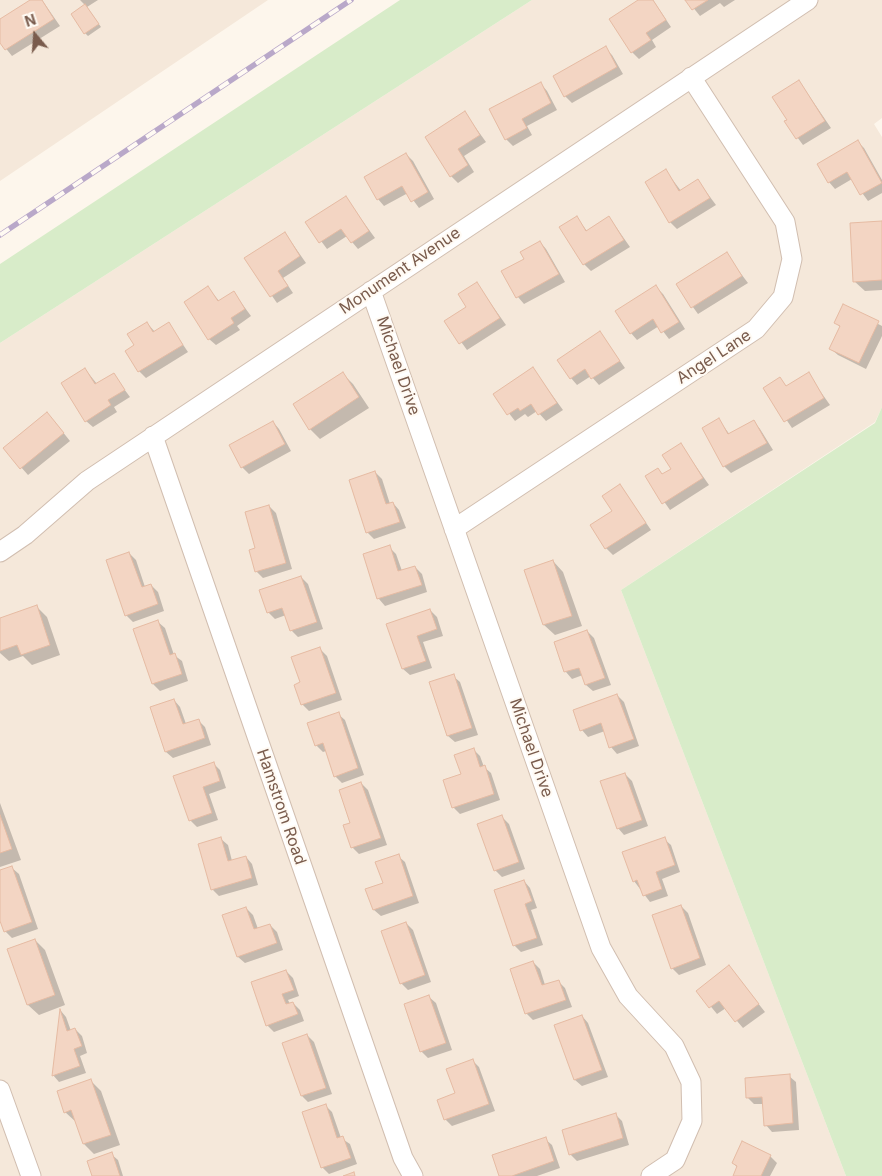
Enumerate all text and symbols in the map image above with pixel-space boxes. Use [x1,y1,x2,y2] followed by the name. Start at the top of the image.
[10,10,60,60] north arrow
[23,11,38,30] text: N
[336,223,464,319] street label: Monument Avenue
[372,314,424,418] street label: Michael Drive
[673,326,755,388] street label: Angel Lane
[505,696,557,800] street label: Michael Drive
[252,747,310,867] street label: Hamstrom Road

